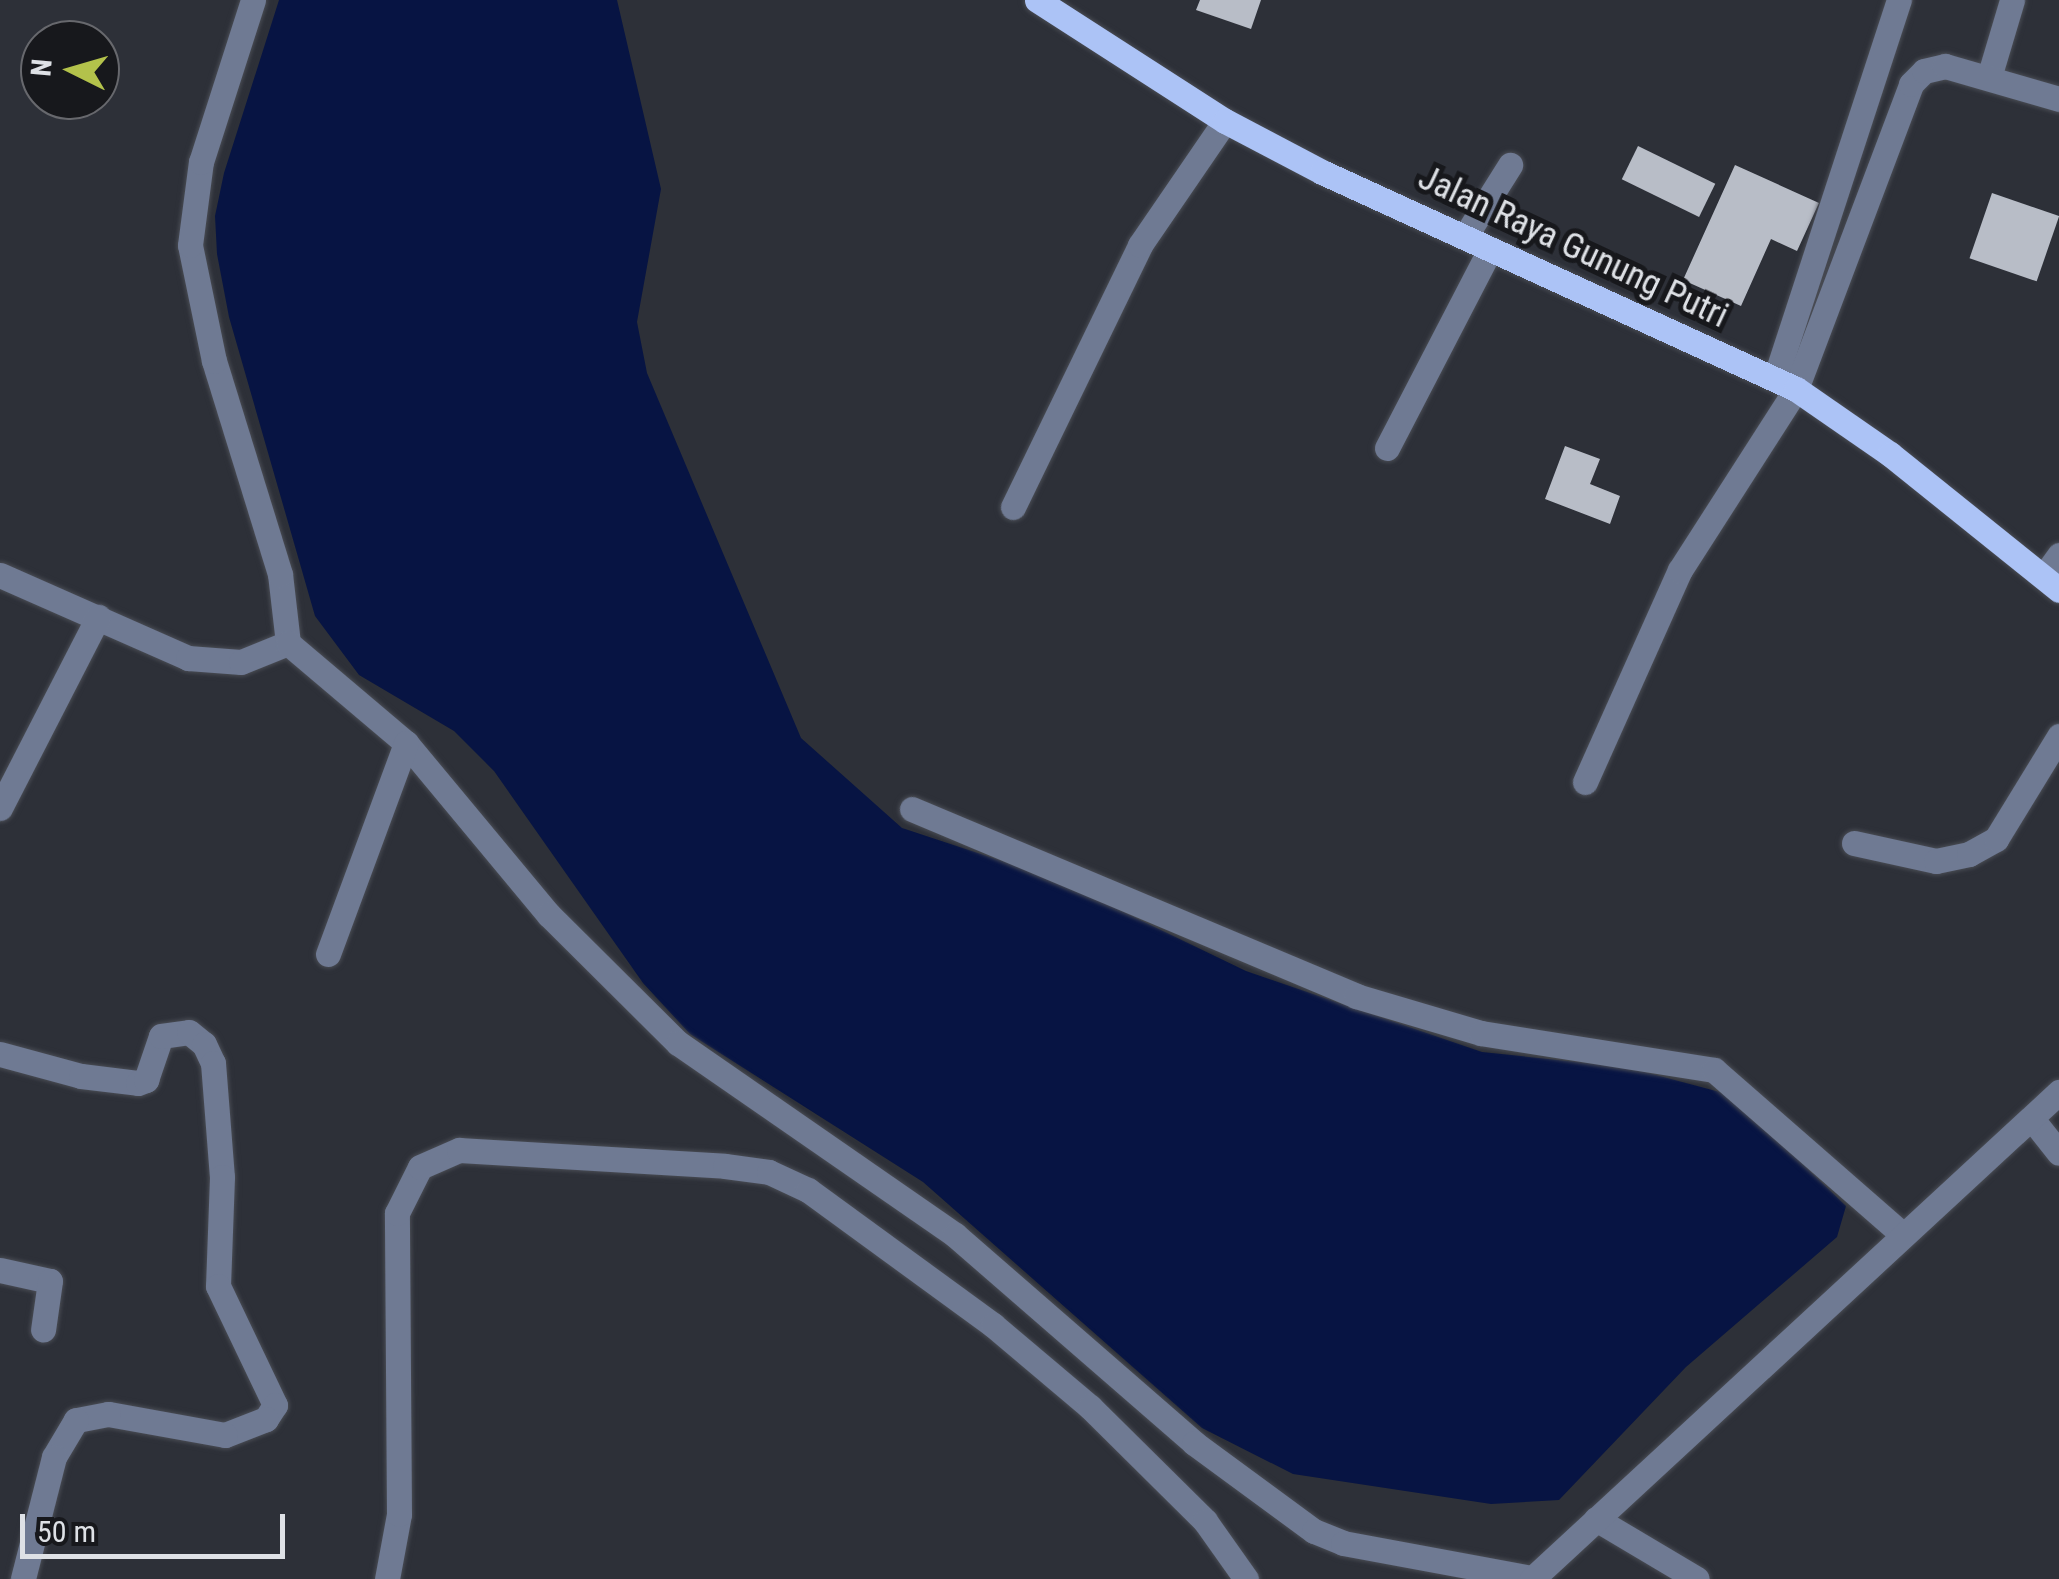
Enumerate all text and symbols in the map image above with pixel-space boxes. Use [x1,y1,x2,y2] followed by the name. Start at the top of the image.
[20,20,120,120] north arrow
[24,58,59,77] text: N
[1412,157,1734,337] street label: Jalan Raya Gunung Putri
[25,1494,290,1556] scale bar
[37,1514,96,1549] text: 50 m

